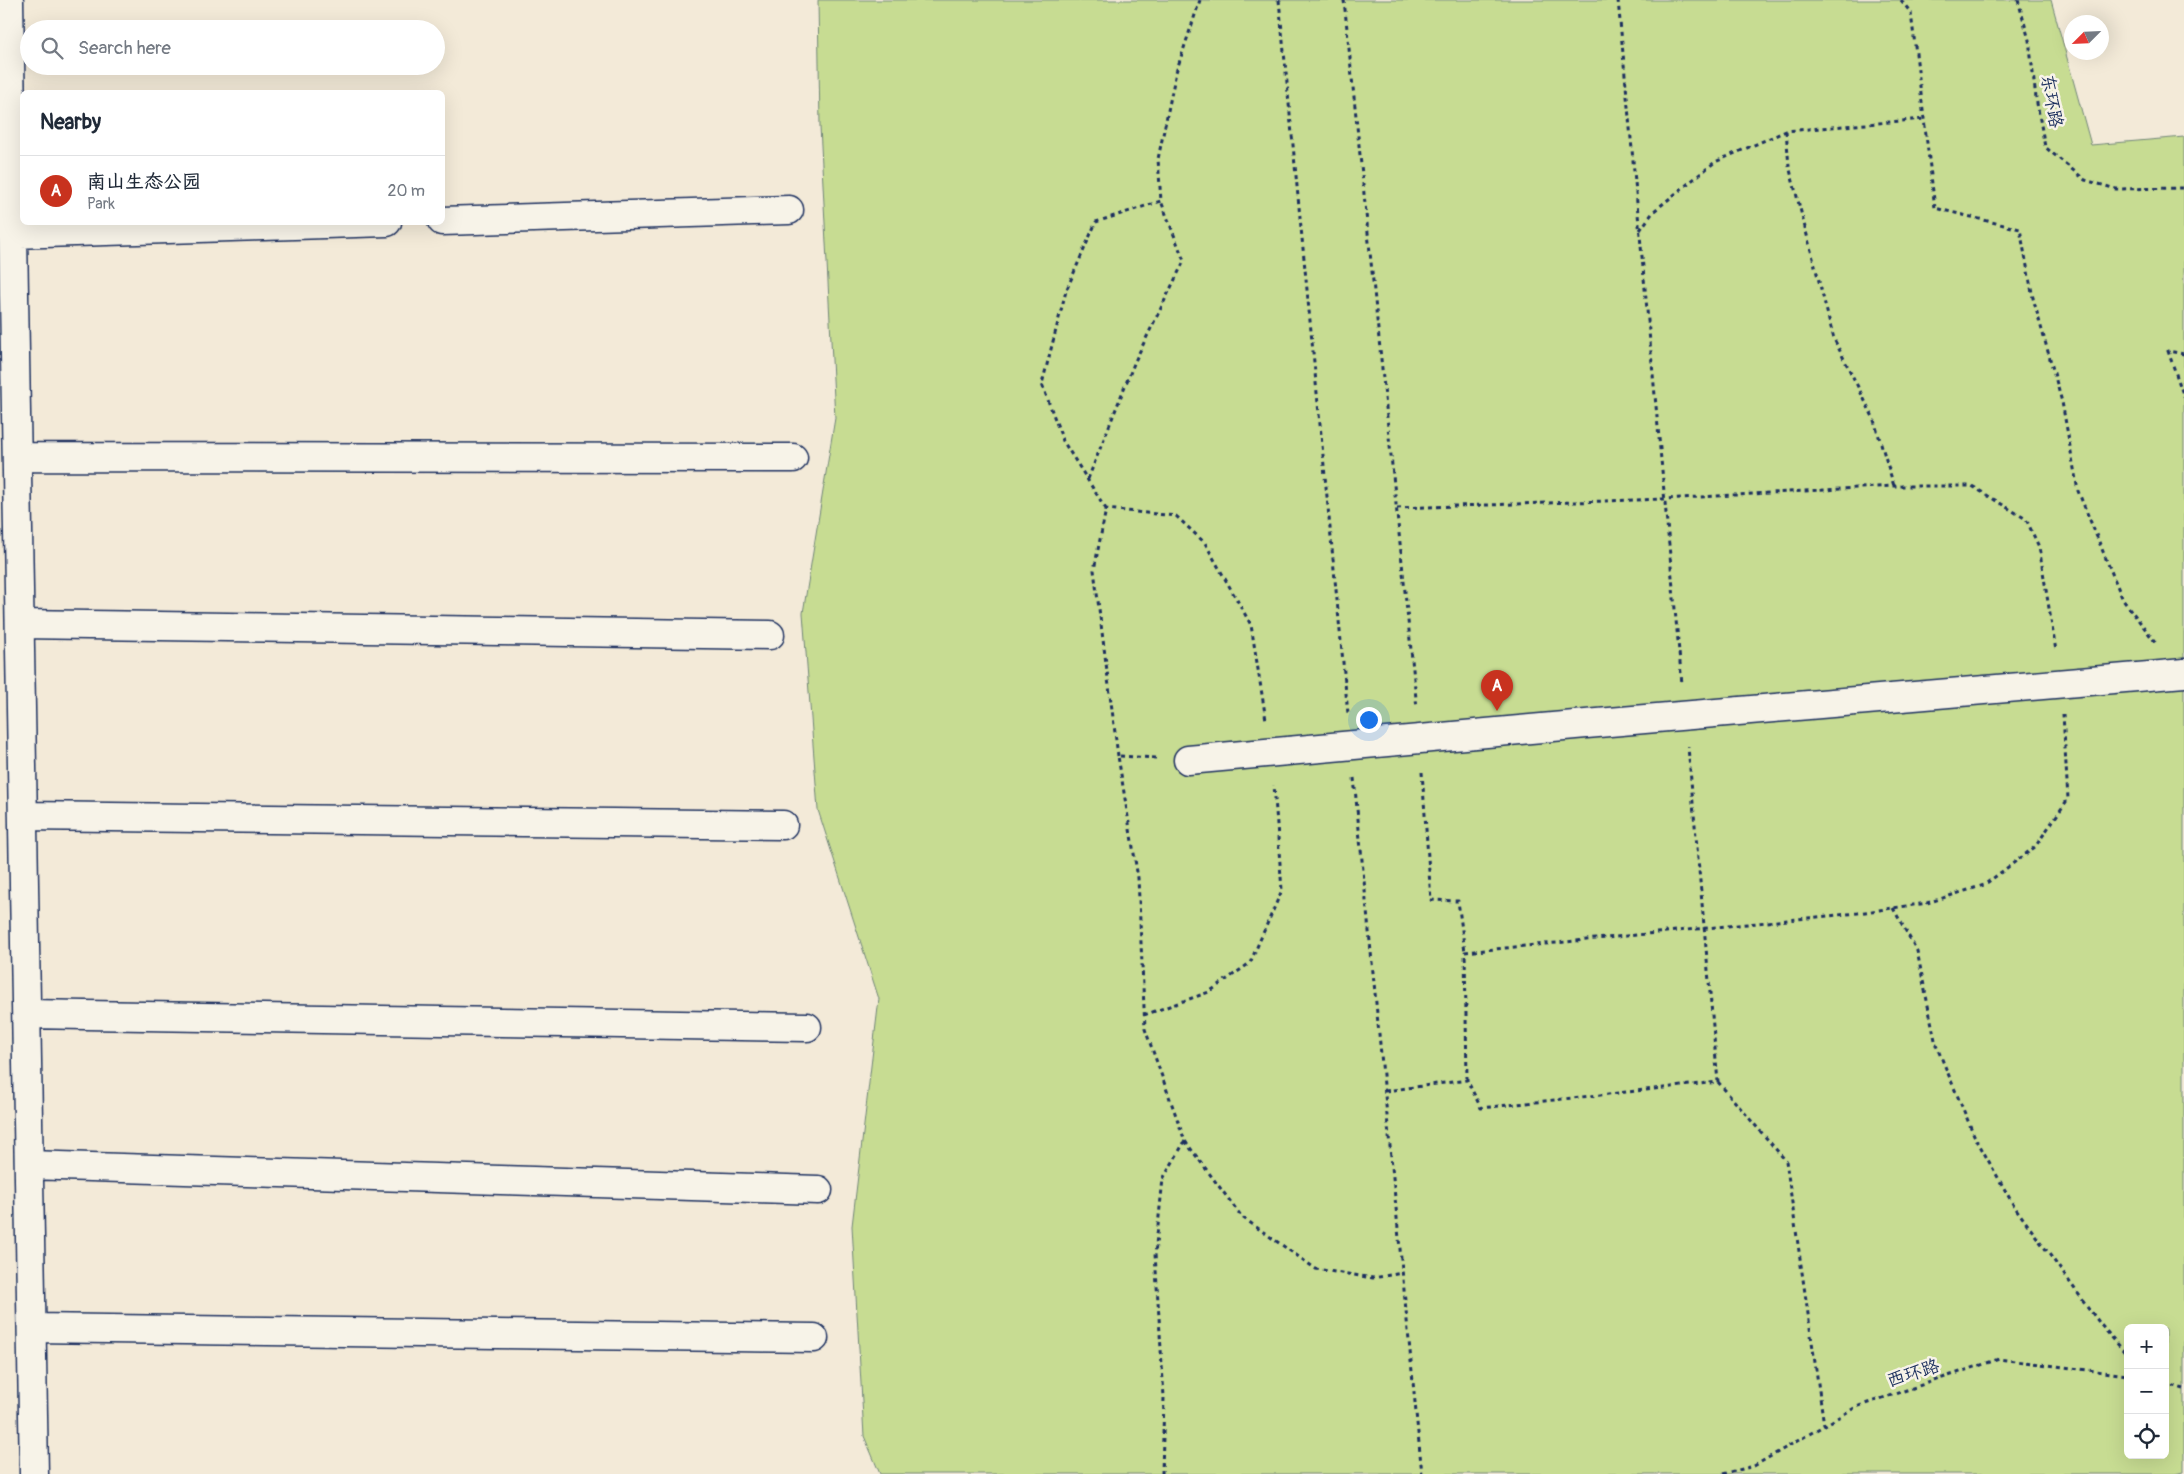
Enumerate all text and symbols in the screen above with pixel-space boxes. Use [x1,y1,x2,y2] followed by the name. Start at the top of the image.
[2064,15,2109,60] north arrow
[20,20,445,75] search box
[38,34,66,62] icon: search
[78,36,171,60] text: Search here
[2035,73,2068,130] street label: 东环路
[40,109,101,136] text: Nearby
[87,170,201,194] text: 南山生态公园
[51,181,61,201] text: A
[387,181,425,201] text: 20 m
[87,194,115,214] text: Park
[1481,670,1513,711] pin: A
[1356,707,1382,733] your location
[2124,1324,2169,1459] map controls
[2124,1324,2169,1369] button: +
[1884,1354,1942,1393] street label: 西环路
[2124,1369,2169,1414] button: −
[2124,1414,2169,1459] button: locate

